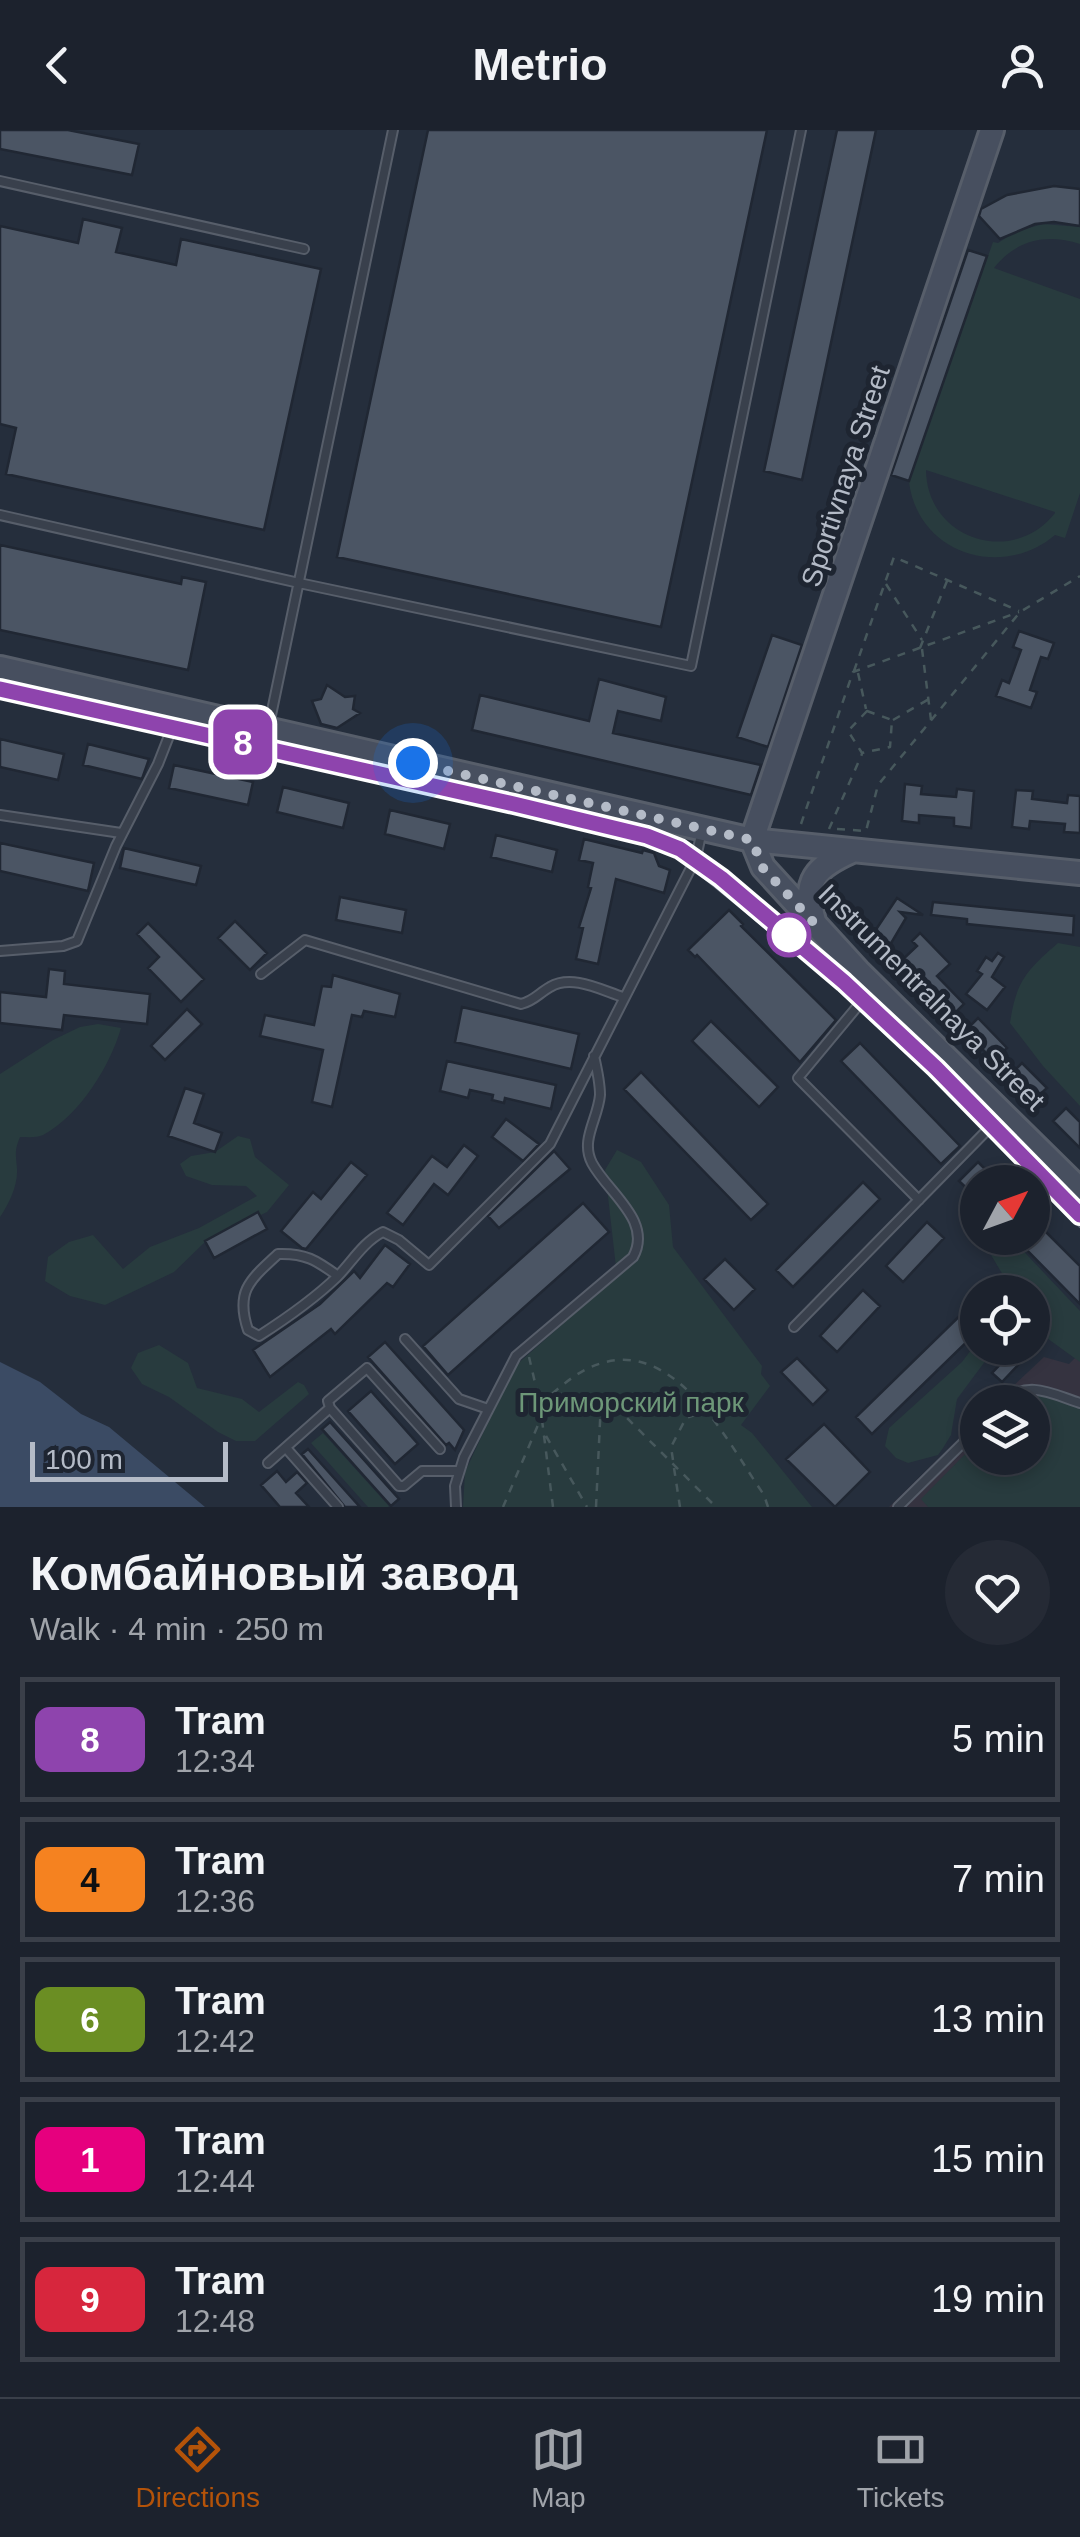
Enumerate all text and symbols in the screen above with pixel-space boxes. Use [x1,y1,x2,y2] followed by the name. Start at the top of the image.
[30,38,85,93] icon: back
[995,38,1050,93] icon: person
[473,39,608,90] text: Metrio
[795,362,896,590] street label: Sportivnaya Street
[210,710,276,774] line badge: 8
[233,723,253,762] text: 8
[388,738,438,788] your location
[812,878,1051,1117] street label: Instrumentralnaya Street
[768,914,810,956] unlabelled marker
[960,1165,1050,1255] north arrow
[960,1165,1050,1475] map controls
[960,1275,1050,1365] button: locate
[960,1385,1050,1475] button: layers
[518,1387,745,1418] park label: Приморский парк
[30,1437,228,1482] scale bar
[45,1444,123,1475] text: 100 m
[945,1540,1050,1645] button: heart
[30,1547,518,1600] text: Комбайновый завод
[30,1611,324,1647] text: Walk · 4 min · 250 m
[175,1700,266,1742] text: Tram
[952,1718,1045,1760] text: 5 min
[80,1720,100,1759] text: 8
[175,1743,255,1779] text: 12:34
[175,1840,266,1882] text: Tram
[952,1858,1045,1900] text: 7 min
[80,1860,100,1899] text: 4
[175,1883,255,1919] text: 12:36
[175,1980,266,2022] text: Tram
[931,1998,1045,2040] text: 13 min
[80,2000,100,2039] text: 6
[175,2023,255,2059] text: 12:42
[175,2120,266,2162] text: Tram
[931,2138,1045,2180] text: 15 min
[80,2140,100,2179] text: 1
[175,2163,255,2199] text: 12:44
[175,2260,266,2302] text: Tram
[931,2278,1045,2320] text: 19 min
[80,2280,100,2319] text: 9
[175,2303,255,2339] text: 12:48
[135,2422,260,2514] tab: Directions
[531,2422,586,2514] tab: Map
[857,2422,945,2514] tab: Tickets

